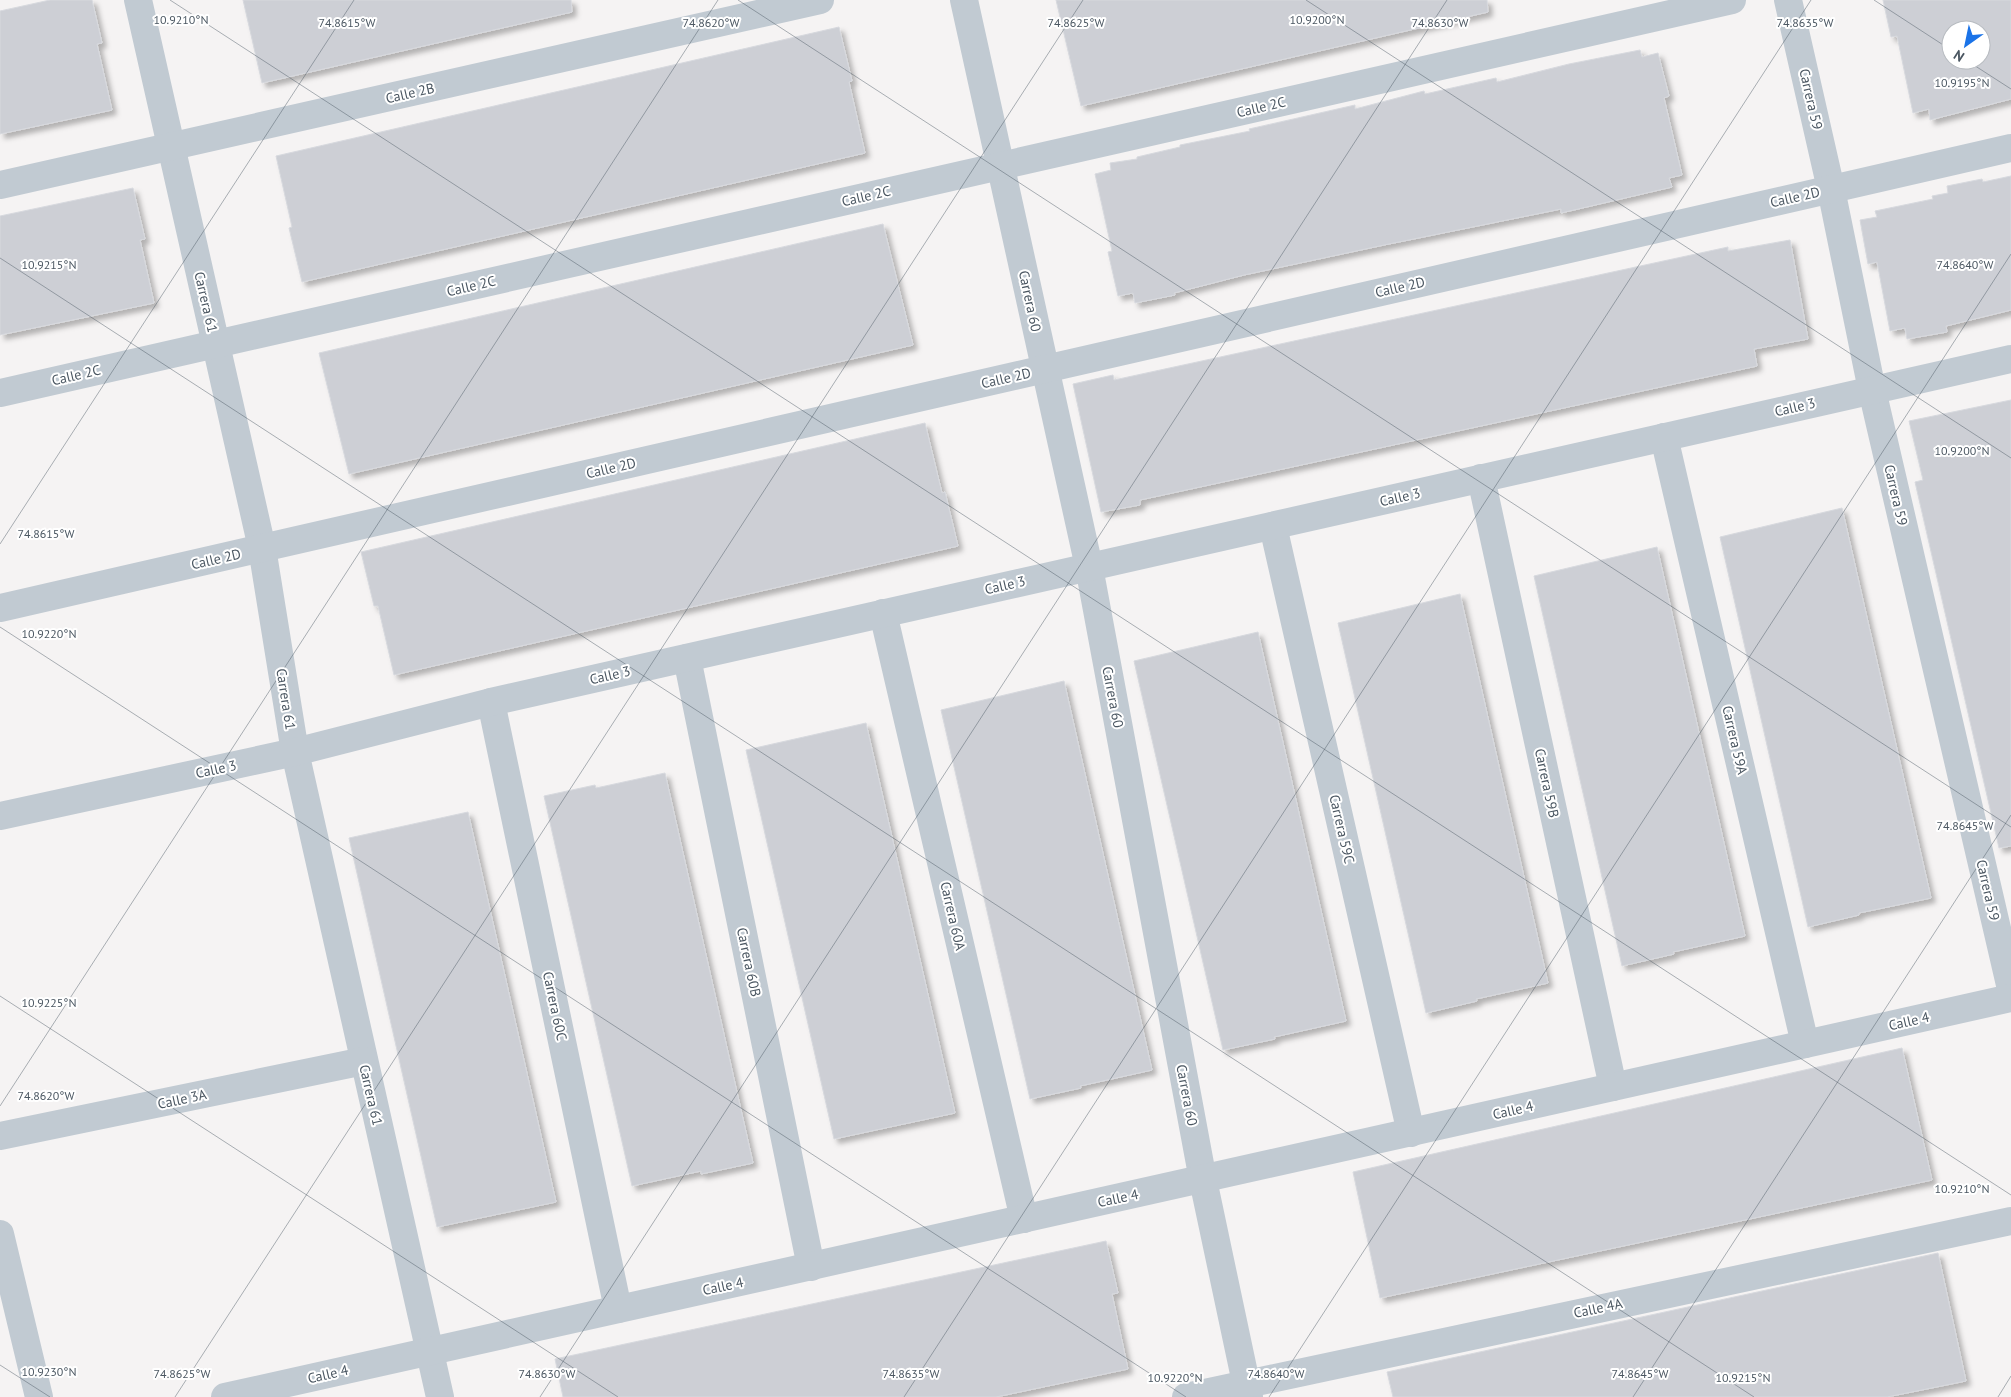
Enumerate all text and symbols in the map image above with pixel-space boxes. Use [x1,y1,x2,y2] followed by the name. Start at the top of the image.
[154,12,208,27] text: 10.9210°N
[1290,12,1344,27] text: 10.9200°N
[319,15,375,30] text: 74.8615°W
[683,15,739,30] text: 74.8620°W
[1048,15,1104,30] text: 74.8625°W
[1412,15,1468,30] text: 74.8630°W
[1777,15,1833,30] text: 74.8635°W
[1941,20,1991,70] north arrow
[1950,46,1968,66] text: N
[1795,67,1827,131] street label: Carrera 59
[1935,75,1989,90] text: 10.9195°N
[384,79,436,107] street label: Calle 2B
[1235,93,1287,121] street label: Calle 2C
[840,182,892,210] street label: Calle 2C
[1768,183,1822,211] street label: Calle 2D
[22,257,76,272] text: 10.9215°N
[1937,257,1993,272] text: 74.8640°W
[1015,269,1045,334] street label: Carrera 60
[190,270,222,334] street label: Carrera 61
[445,272,497,300] street label: Calle 2C
[1373,273,1427,301] street label: Calle 2D
[50,361,102,389] street label: Calle 2C
[979,364,1033,392] street label: Calle 2D
[1773,394,1817,420] street label: Calle 3
[1935,443,1989,458] text: 10.9200°N
[584,454,638,482] street label: Calle 2D
[1880,463,1912,527] street label: Carrera 59
[1378,484,1422,510] street label: Calle 3
[18,526,74,541] text: 74.8615°W
[189,545,243,573] street label: Calle 2D
[983,572,1027,598] street label: Calle 3
[22,626,76,641] text: 10.9220°N
[588,662,632,688] street label: Calle 3
[1098,665,1128,730] street label: Carrera 60
[272,667,300,731] street label: Carrera 61
[1718,704,1752,777] street label: Carrera 59A
[1531,747,1563,819] street label: Carrera 59B
[194,756,238,782] street label: Calle 3
[1325,793,1359,865] street label: Carrera 59C
[1937,818,1993,833] text: 74.8645°W
[1972,858,2004,922] street label: Carrera 59
[936,880,970,953] street label: Carrera 60A
[733,926,765,998] street label: Carrera 60B
[539,970,571,1042] street label: Carrera 60C
[22,995,76,1010] text: 10.9225°N
[1887,1007,1932,1034] street label: Calle 4
[355,1063,387,1127] street label: Carrera 61
[1172,1063,1202,1128] street label: Carrera 60
[156,1085,209,1113] street label: Calle 3A
[18,1088,74,1103] text: 74.8620°W
[1491,1096,1536,1123] street label: Calle 4
[1935,1181,1989,1196] text: 10.9210°N
[1096,1185,1140,1211] street label: Calle 4
[701,1273,745,1299] street label: Calle 4
[1572,1294,1625,1322] street label: Calle 4A
[306,1360,351,1387] street label: Calle 4
[22,1364,76,1379] text: 10.9230°N
[154,1366,210,1381] text: 74.8625°W
[519,1366,575,1381] text: 74.8630°W
[883,1366,939,1381] text: 74.8635°W
[1248,1366,1304,1381] text: 74.8640°W
[1612,1366,1668,1381] text: 74.8645°W
[1148,1370,1202,1385] text: 10.9220°N
[1716,1370,1770,1385] text: 10.9215°N

